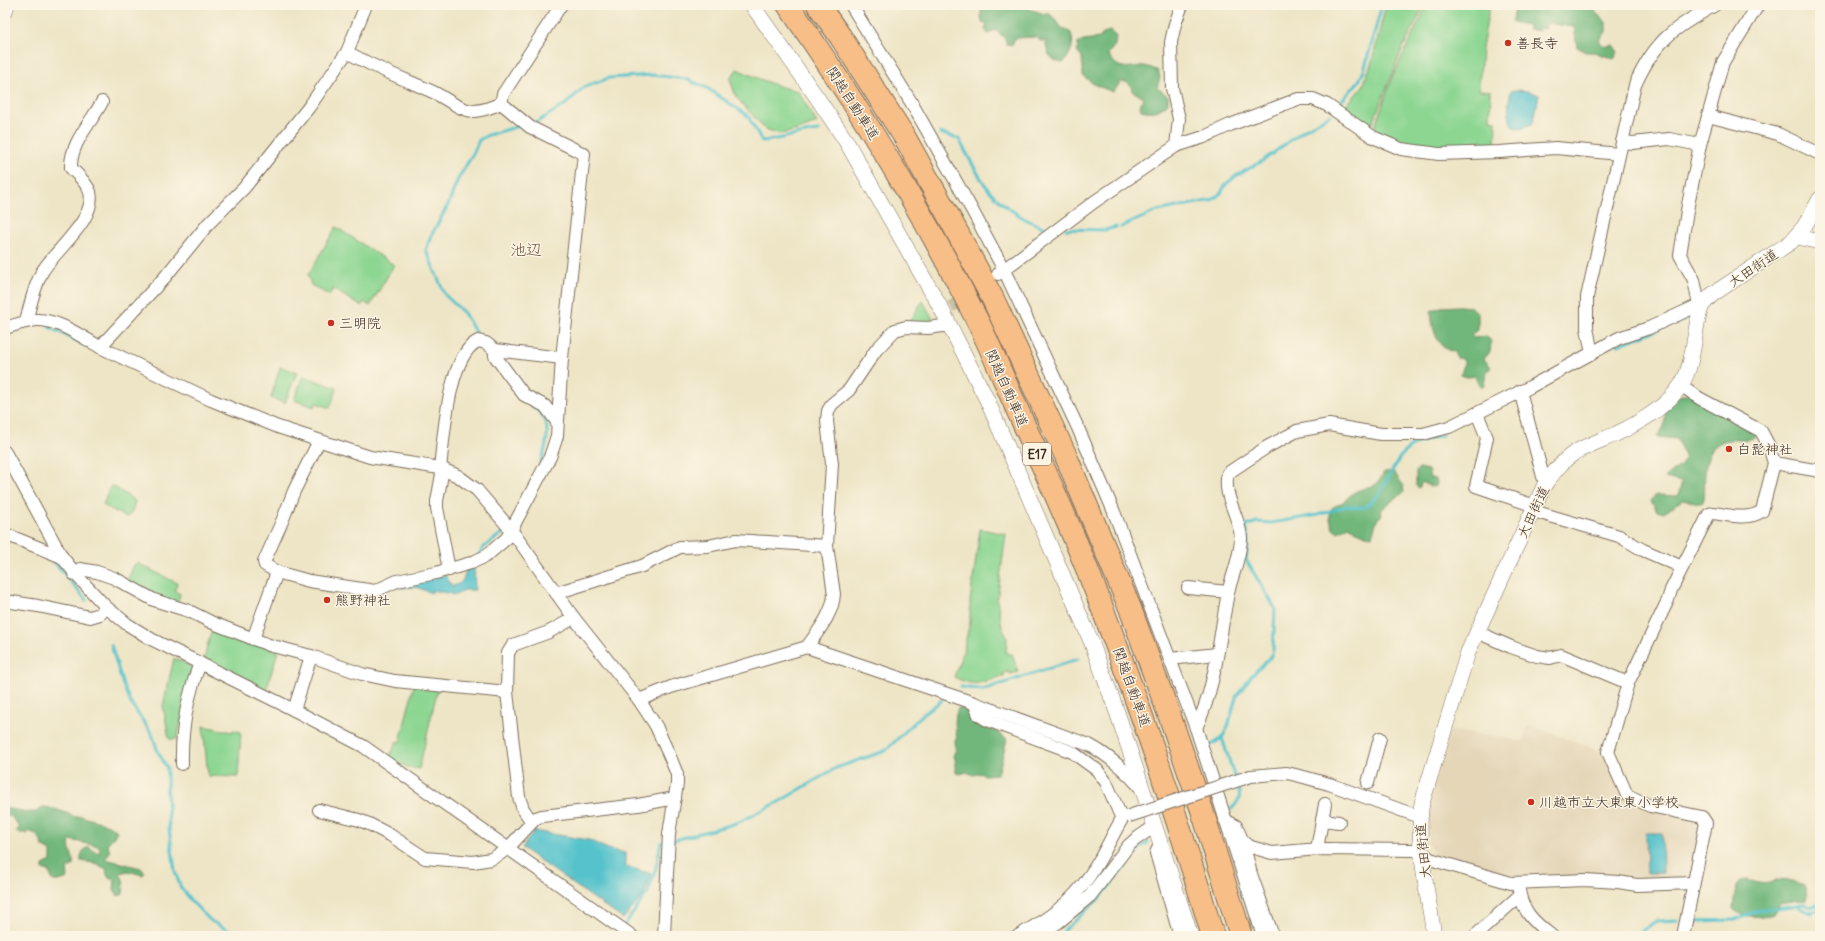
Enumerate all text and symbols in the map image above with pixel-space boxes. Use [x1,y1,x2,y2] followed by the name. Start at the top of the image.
[1516,34,1558,52] place label: 善長寺
[1503,38,1513,48] marker: 善長寺
[823,63,883,143] street label: 関越自動車道
[510,239,542,259] district label: 池辺
[1725,245,1781,291] street label: 大田街道
[339,314,381,332] place label: 三明院
[326,318,336,328] marker: 三明院
[982,346,1032,430] street label: 関越自動車道
[1737,440,1793,458] place label: 白髭神社
[1023,443,1051,465] road number: E17
[1724,444,1734,454] marker: 白髭神社
[1513,483,1553,541] street label: 大田街道
[335,591,391,609] place label: 熊野神社
[322,595,332,605] marker: 熊野神社
[1109,644,1155,730] street label: 関越自動車道
[1539,793,1679,811] place label: 川越市立大東東小学校
[1526,797,1536,807] marker: 川越市立大東東小学校
[1411,822,1435,880] street label: 大田街道

